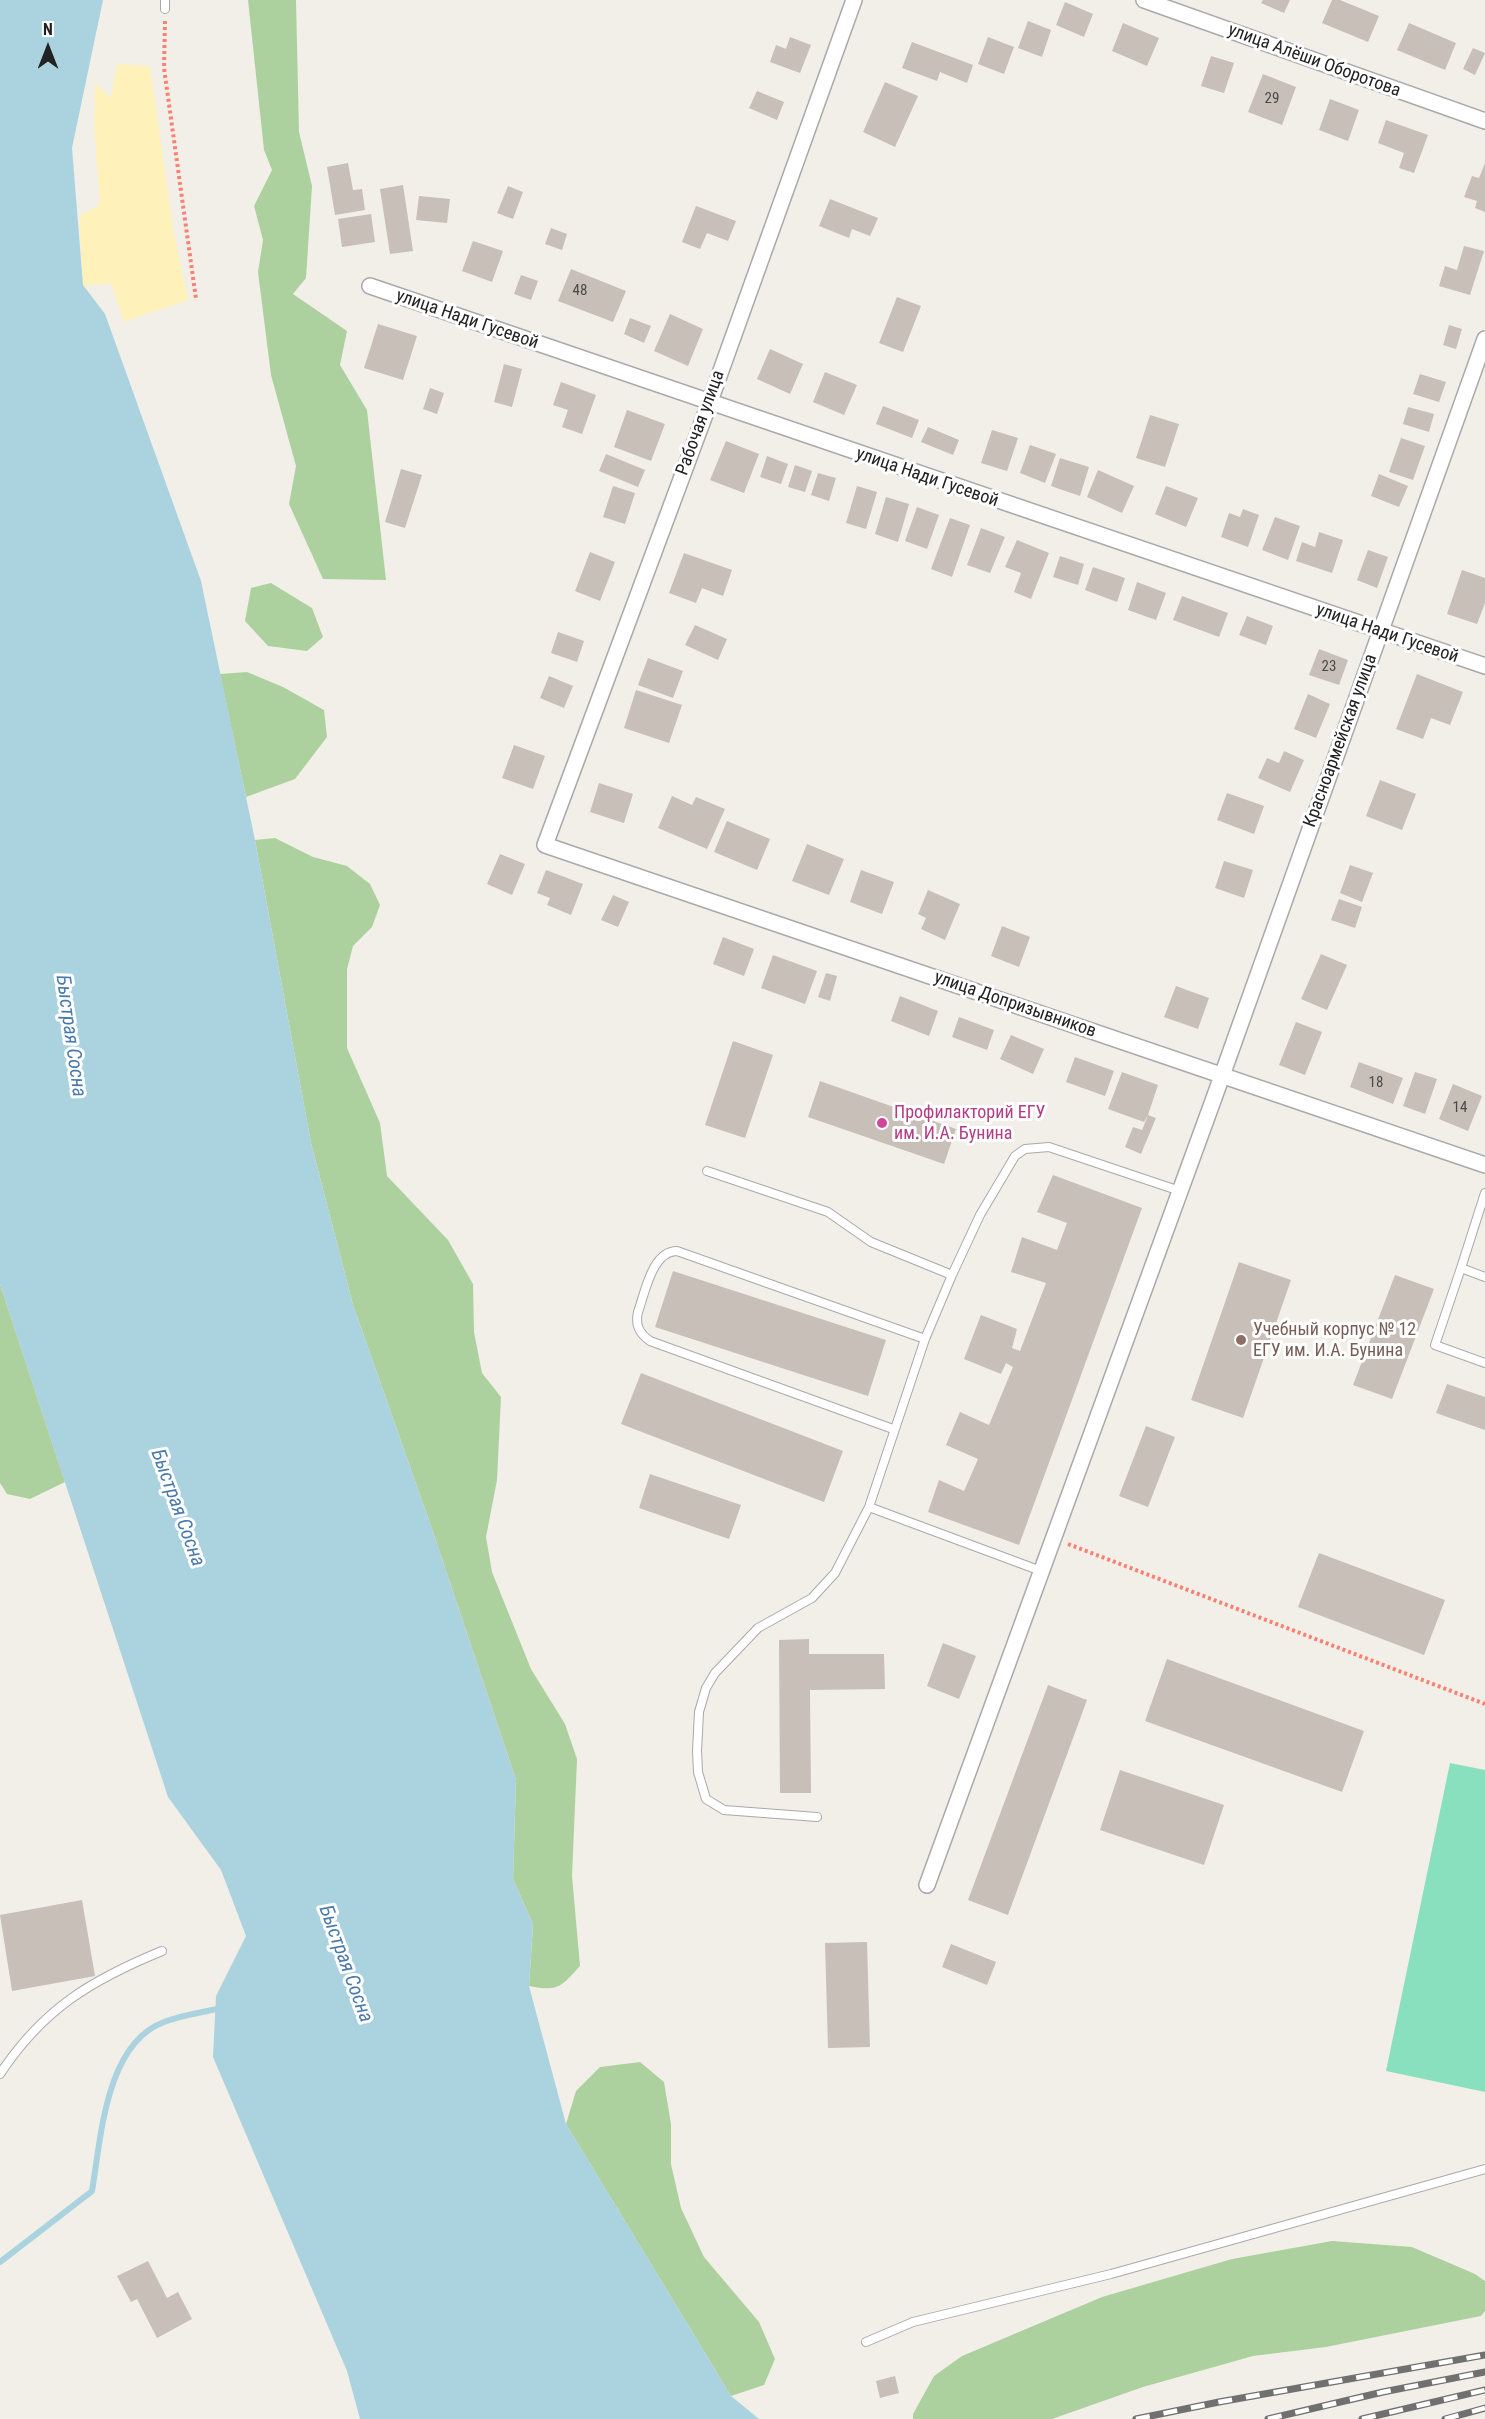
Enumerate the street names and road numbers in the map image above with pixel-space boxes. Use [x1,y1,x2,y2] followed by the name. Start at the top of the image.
[1225,20,1403,102] street label: улица Алёши Оборотова
[393,285,541,355] street label: улица Нади Гусевой
[672,368,730,478] street label: Рабочая улица
[853,443,1001,513] street label: улица Нади Гусевой
[1313,599,1461,669] street label: улица Нади Гусевой
[1300,652,1382,830] street label: Красноармейская улица
[931,967,1099,1043] street label: улица Допризывников

